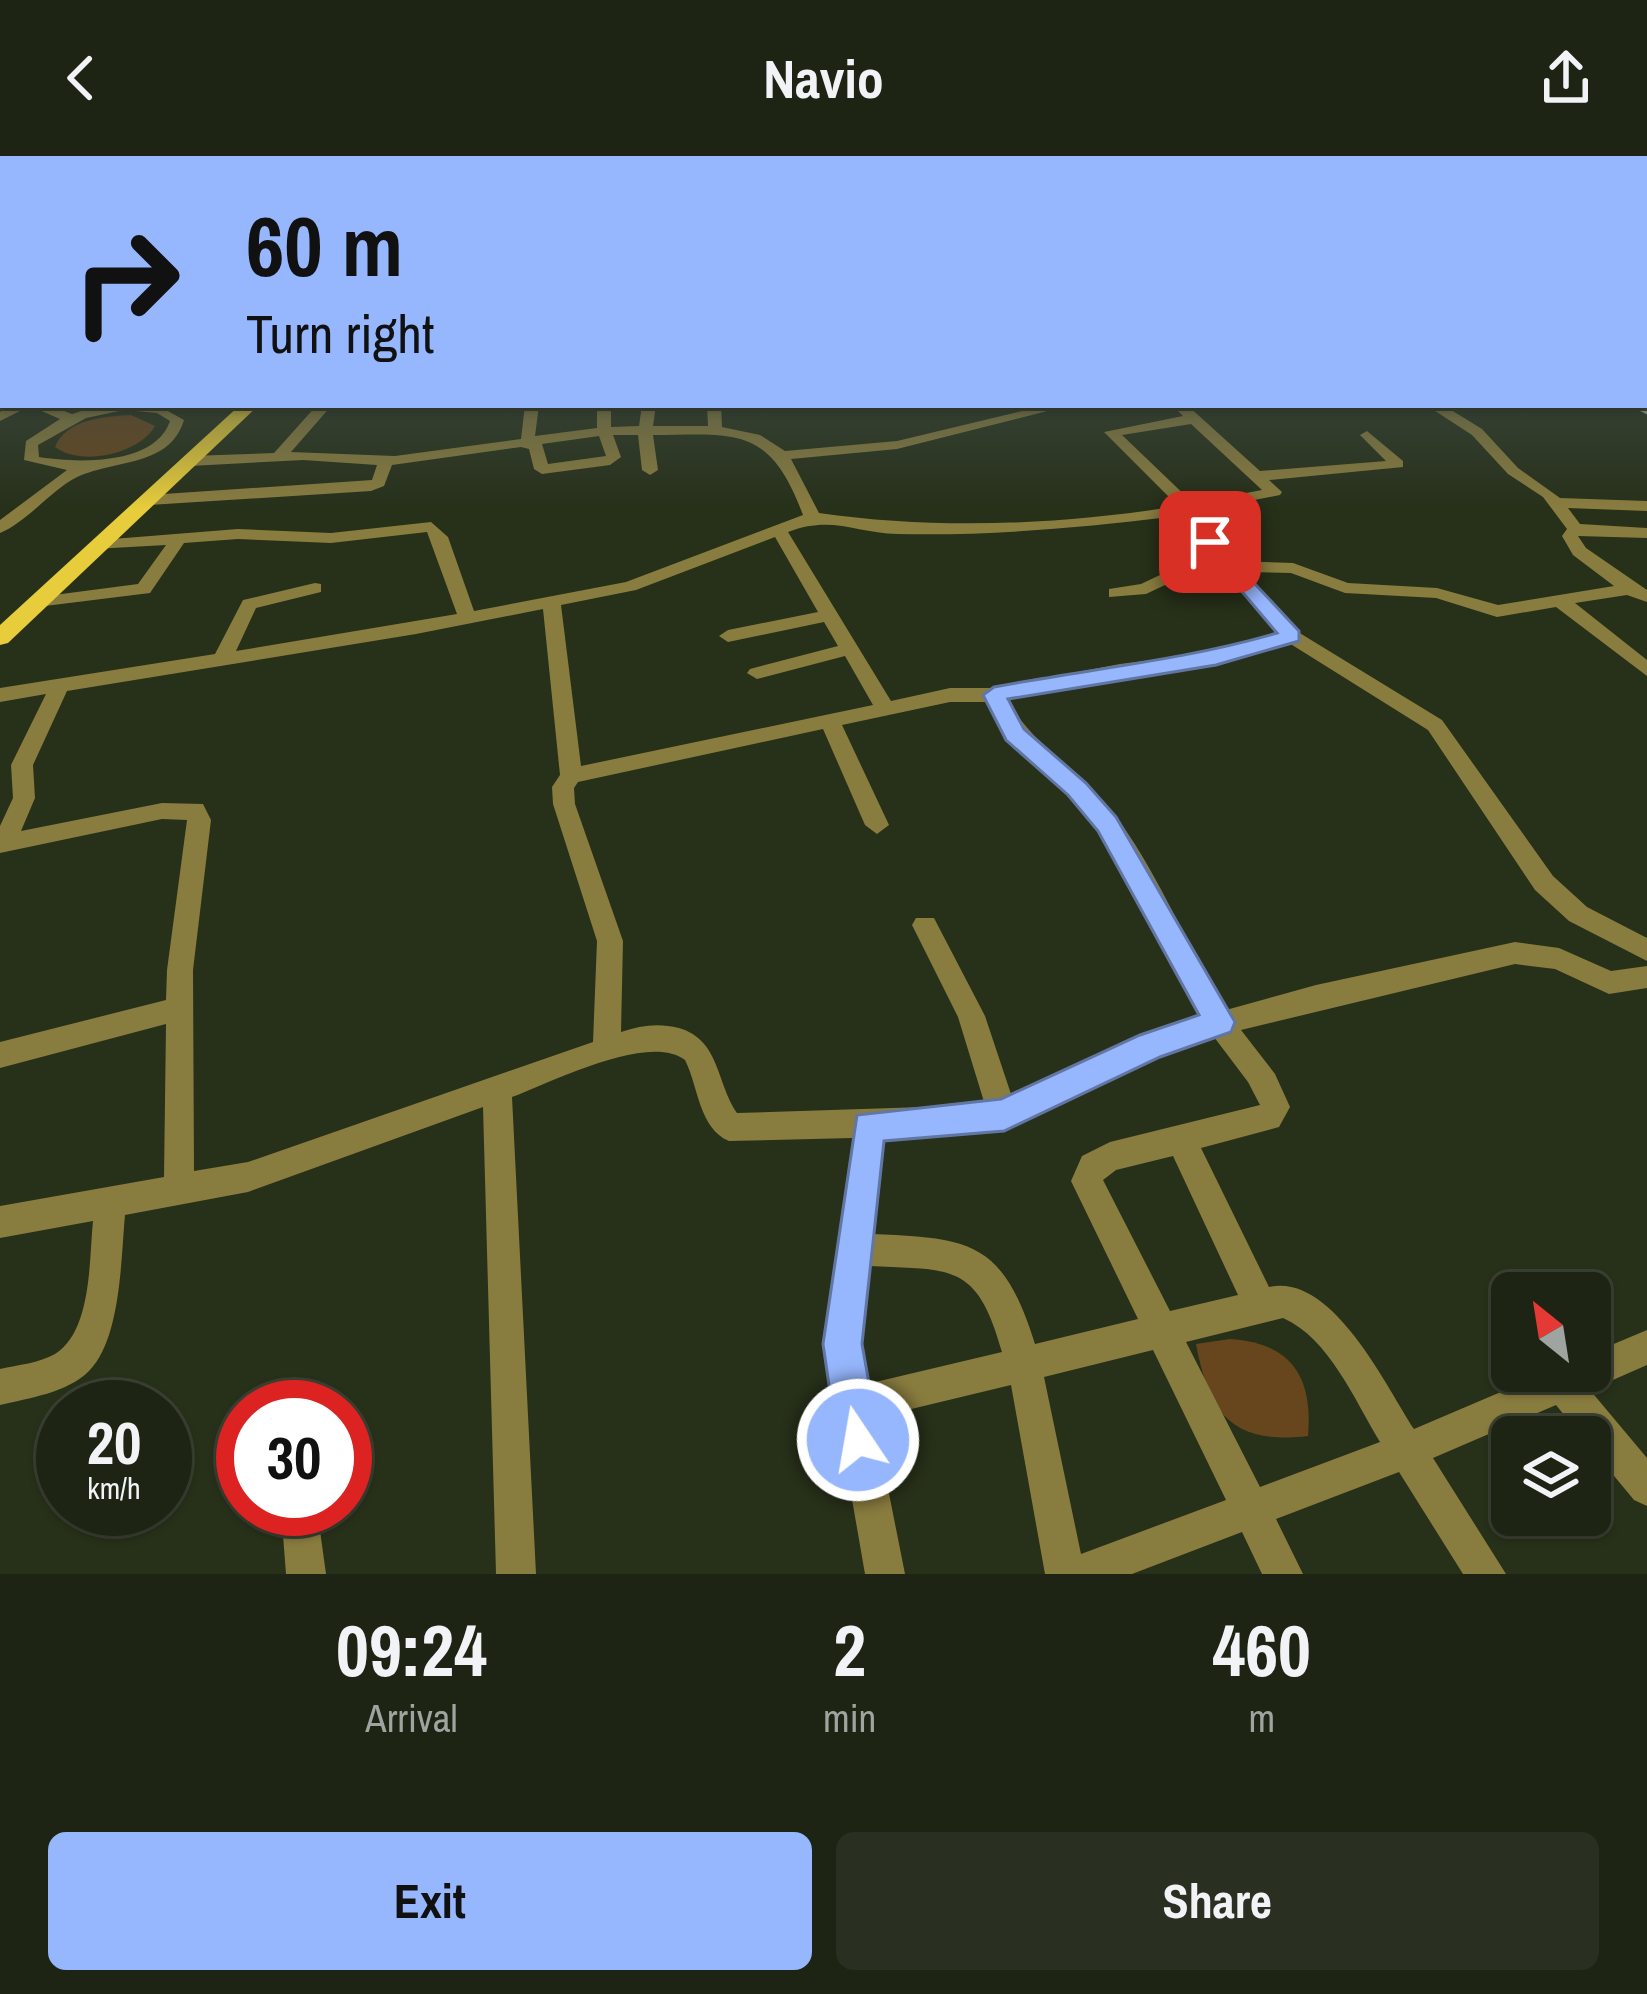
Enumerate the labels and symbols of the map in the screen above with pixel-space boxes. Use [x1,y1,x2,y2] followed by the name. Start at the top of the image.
[1159,491,1261,593] pin
[1491,1272,1611,1392] north arrow
[795,1377,921,1503] position arrow
[216,1380,372,1536] speed limit sign: 30

